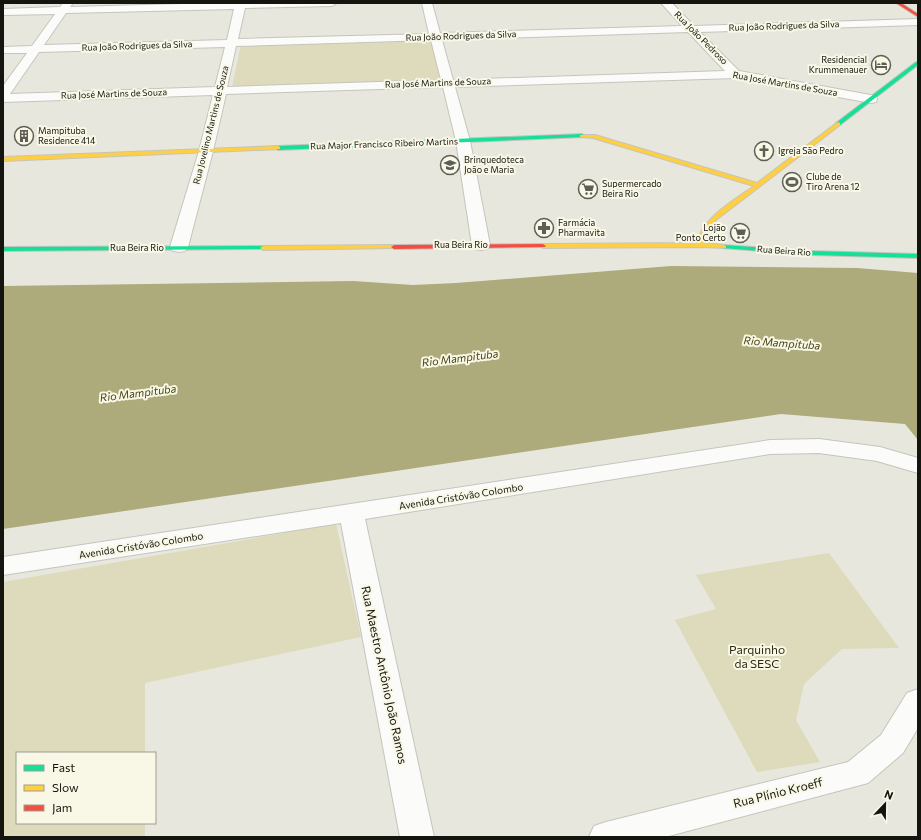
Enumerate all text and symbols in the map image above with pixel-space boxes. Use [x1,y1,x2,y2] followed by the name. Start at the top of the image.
[672,9,730,67] street label: Rua João Pedroso
[729,18,840,33] street label: Rua João Rodrigues da Silva
[406,28,517,43] street label: Rua João Rodrigues da Silva
[82,38,193,53] street label: Rua João Rodrigues da Silva
[809,54,867,75] place label: Residencial Krummenauer
[870,54,892,76] hotel icon: Residencial Krummenauer
[190,64,231,185] street label: Rua Jovelino Martins de Souza
[732,69,839,98] street label: Rua José Martins de Souza
[385,75,492,90] street label: Rua José Martins de Souza
[61,86,168,101] street label: Rua José Martins de Souza
[13,125,35,147] building icon: Mampituba Residence 414
[38,125,96,146] place label: Mampituba Residence 414
[310,135,458,152] street label: Rua Major Francisco Ribeiro Martins
[753,140,775,162] church icon: Igreja São Pedro
[778,145,844,156] place label: Igreja São Pedro
[439,154,461,176] school or university icon: Brinquedoteca João e Maria
[464,154,524,175] place label: Brinquedoteca João e Maria
[781,171,803,193] sports icon: Clube de Tiro Arena 12
[806,171,859,192] place label: Clube de Tiro Arena 12
[577,178,599,200] supermarket icon: Supermercado Beira Rio
[602,178,662,199] place label: Supermercado Beira Rio
[533,217,555,239] pharmacy icon: Farmácia Pharmavita
[558,217,605,238] place label: Farmácia Pharmavita
[676,222,726,243] place label: Lojão Ponto Certo
[729,222,751,244] supermarket icon: Lojão Ponto Certo
[434,239,488,250] street label: Rua Beira Rio
[110,242,164,253] street label: Rua Beira Rio
[757,243,811,258] street label: Rua Beira Rio
[743,333,821,352] water label: Rio Mampituba
[421,346,499,369] water label: Rio Mampituba
[99,381,177,404] water label: Rio Mampituba
[398,480,524,512] street label: Avenida Cristóvão Colombo
[78,529,204,561] street label: Avenida Cristóvão Colombo
[358,584,411,765] street label: Rua Maestro Antônio João Ramos
[729,642,785,670] park label: Parquinho da SESC
[16,752,156,824] legend
[52,760,75,774] text: Fast
[732,774,825,810] street label: Rua Plínio Kroeff
[52,780,79,794] text: Slow
[865,784,905,824] north arrow
[883,787,895,802] text: N
[52,800,72,815] text: Jam

